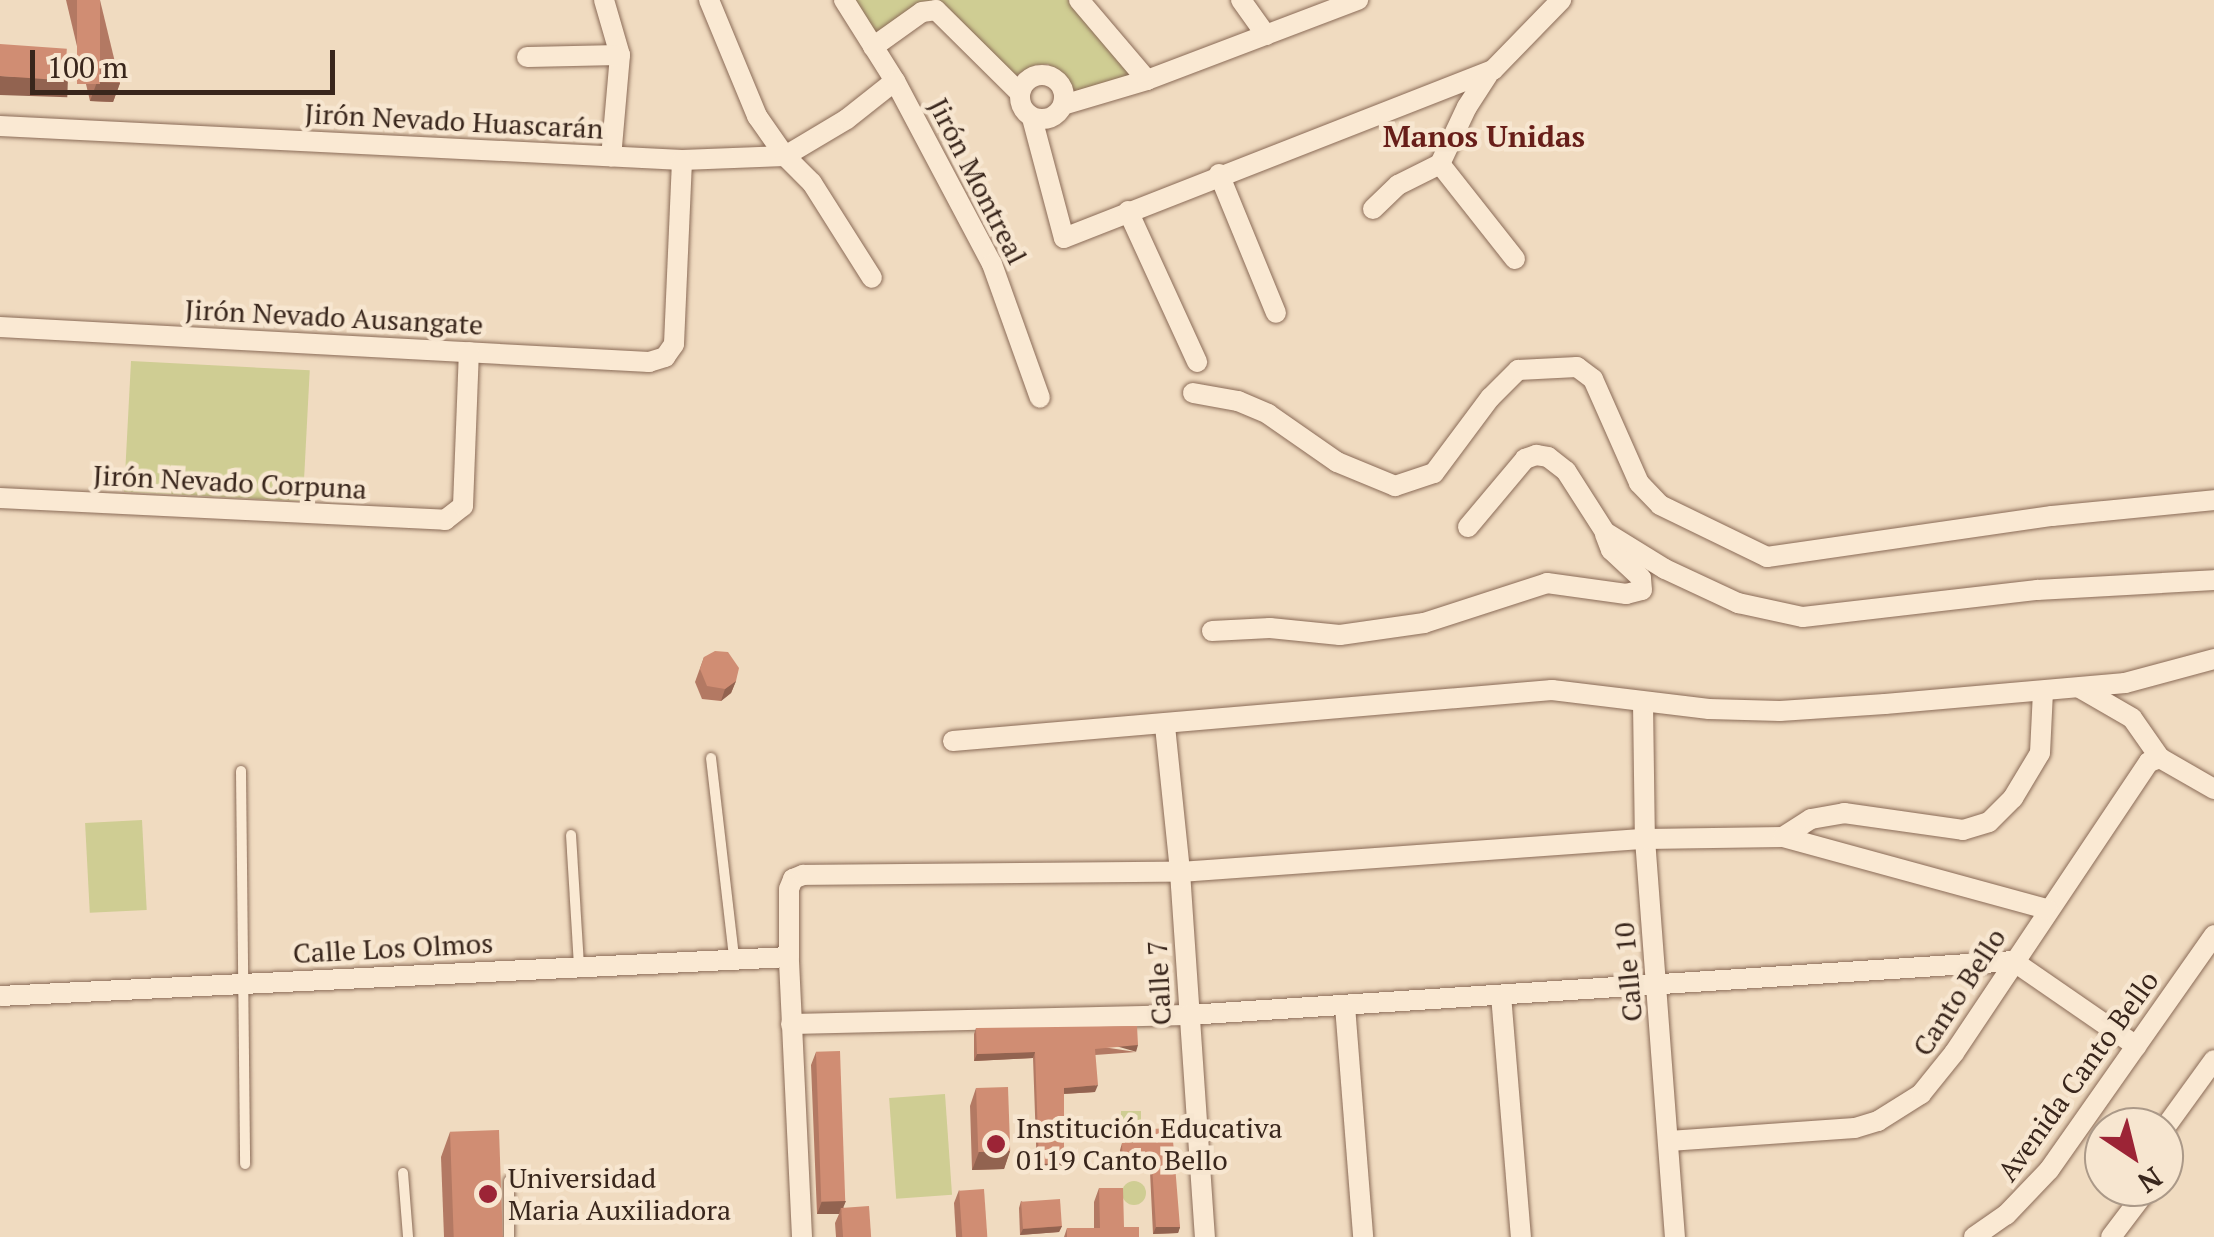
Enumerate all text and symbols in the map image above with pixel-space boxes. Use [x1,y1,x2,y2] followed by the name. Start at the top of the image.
[35,30,340,92] scale bar
[47,47,128,87] text: 100 m
[922,92,1034,270] street label: Jirón Montreal
[304,96,604,146] street label: Jirón Nevado Huascarán
[1383,118,1585,154] district label: Manos Unidas
[184,292,484,342] street label: Jirón Nevado Ausangate
[92,458,368,506] street label: Jirón Nevado Corpuna
[1607,921,1649,1023] street label: Calle 10
[1905,922,2013,1062] street label: Canto Bello
[292,926,494,970] street label: Calle Los Olmos
[1140,940,1178,1026] street label: Calle 7
[1990,964,2166,1188] street label: Avenida Canto Bello
[2084,1107,2184,1207] north arrow
[1016,1111,1283,1177] place label: Institución Educativa 0119 Canto Bello
[985,1133,1007,1155] marker: Institución Educativa 0119 Canto Bello
[2131,1159,2170,1202] text: N
[508,1161,732,1227] place label: Universidad Maria Auxiliadora
[477,1183,499,1205] marker: Universidad Maria Auxiliadora

